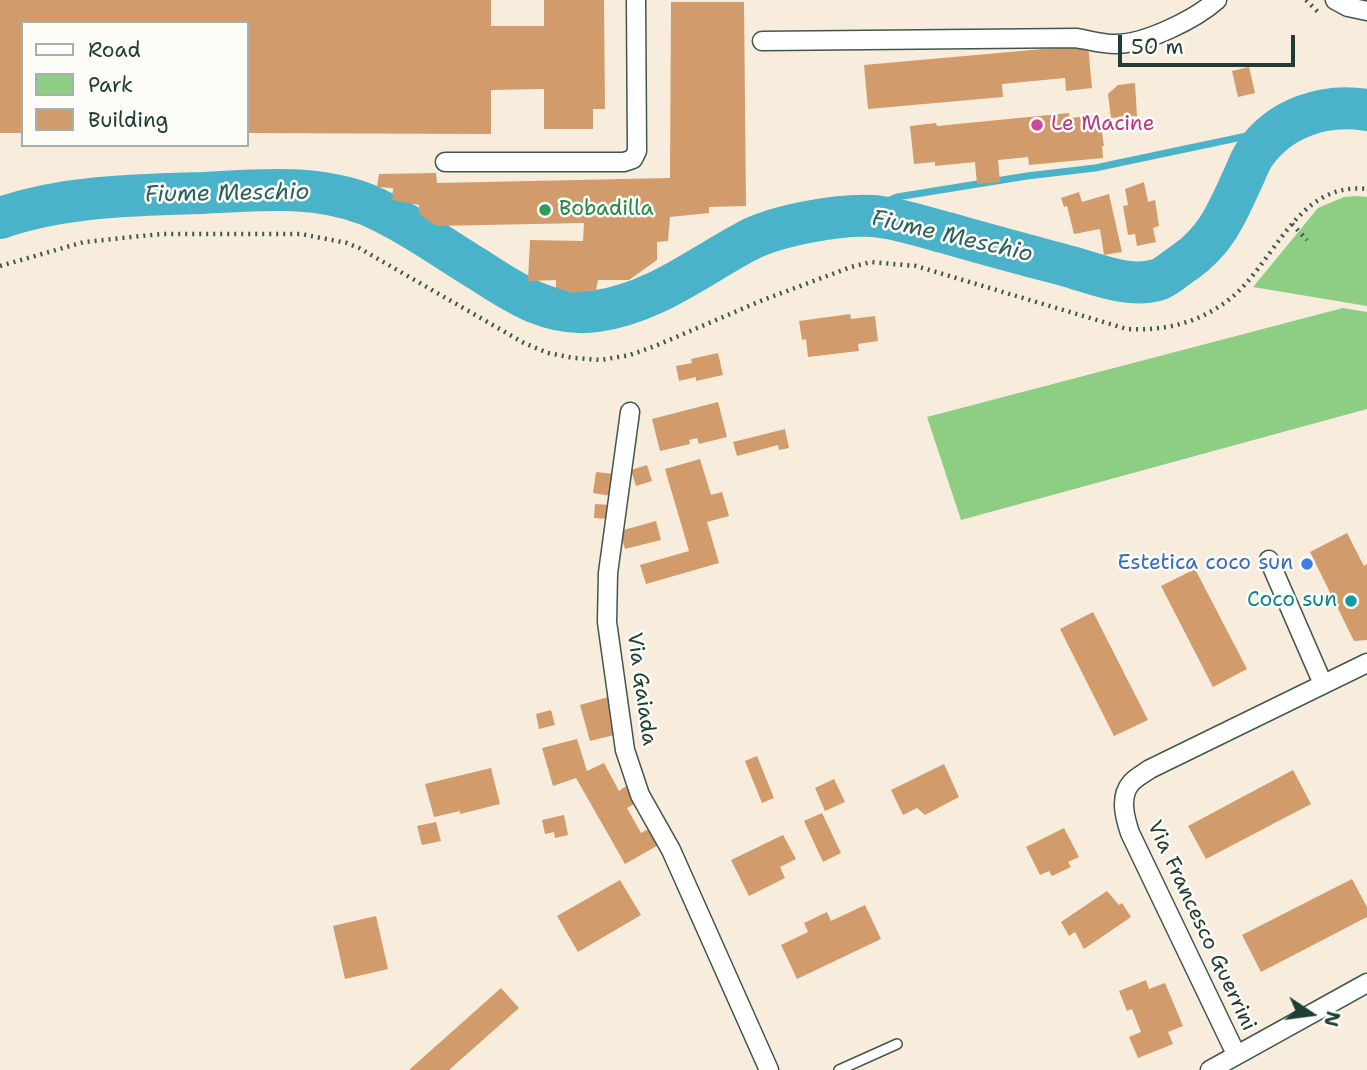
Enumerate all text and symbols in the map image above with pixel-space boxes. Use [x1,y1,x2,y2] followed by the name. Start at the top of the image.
[21,21,248,147] legend
[1122,21,1299,65] scale bar
[1131,33,1184,61] text: 50 m
[88,36,141,64] text: Road
[88,71,133,99] text: Park
[88,106,168,134] text: Building
[1051,112,1155,138] place label: Le Macine
[1029,117,1045,133] marker: Le Macine
[145,179,309,209] water label: Fiume Meschio
[559,197,654,223] place label: Bobadilla
[537,202,553,218] marker: Bobadilla
[869,205,1035,269] water label: Fiume Meschio
[1118,551,1293,577] place label: Estetica coco sun
[1299,556,1315,572] marker: Estetica coco sun
[1247,588,1337,614] place label: Coco sun
[1343,593,1359,609] marker: Coco sun
[621,631,661,747] street label: Via Gaiada
[1141,817,1261,1035] street label: Via Francesco Guerrini
[1276,979,1346,1049] north arrow
[1318,1009,1346,1029] text: N

